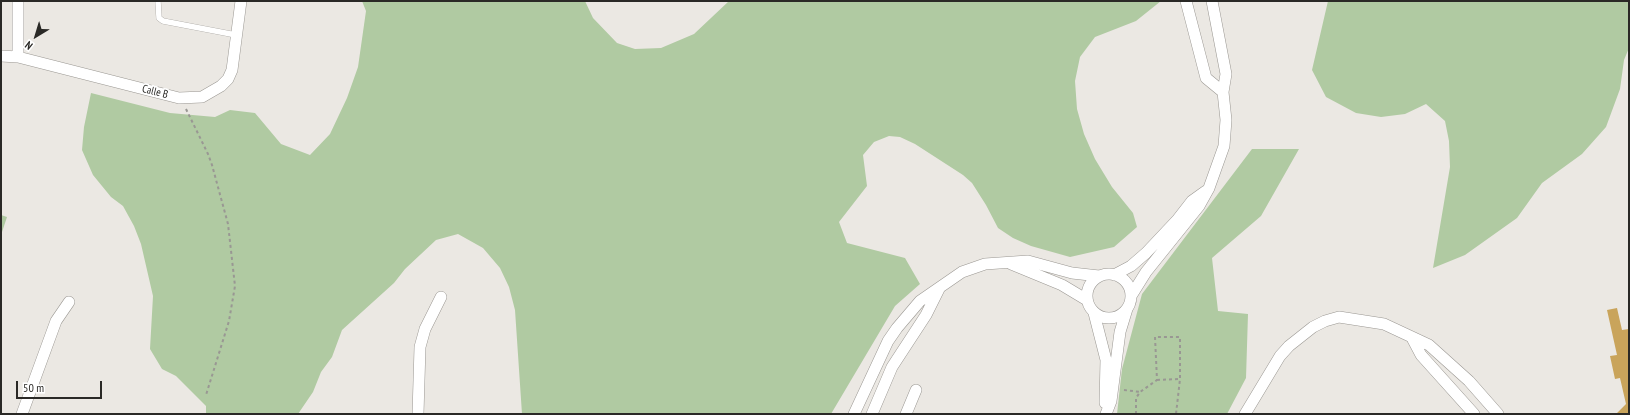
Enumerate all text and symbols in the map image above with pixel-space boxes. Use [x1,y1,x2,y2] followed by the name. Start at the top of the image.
[16,16,56,56] north arrow
[22,38,35,53] text: N
[141,82,169,102] street label: Calle B
[18,373,104,399] scale bar
[23,380,44,395] text: 50 m

